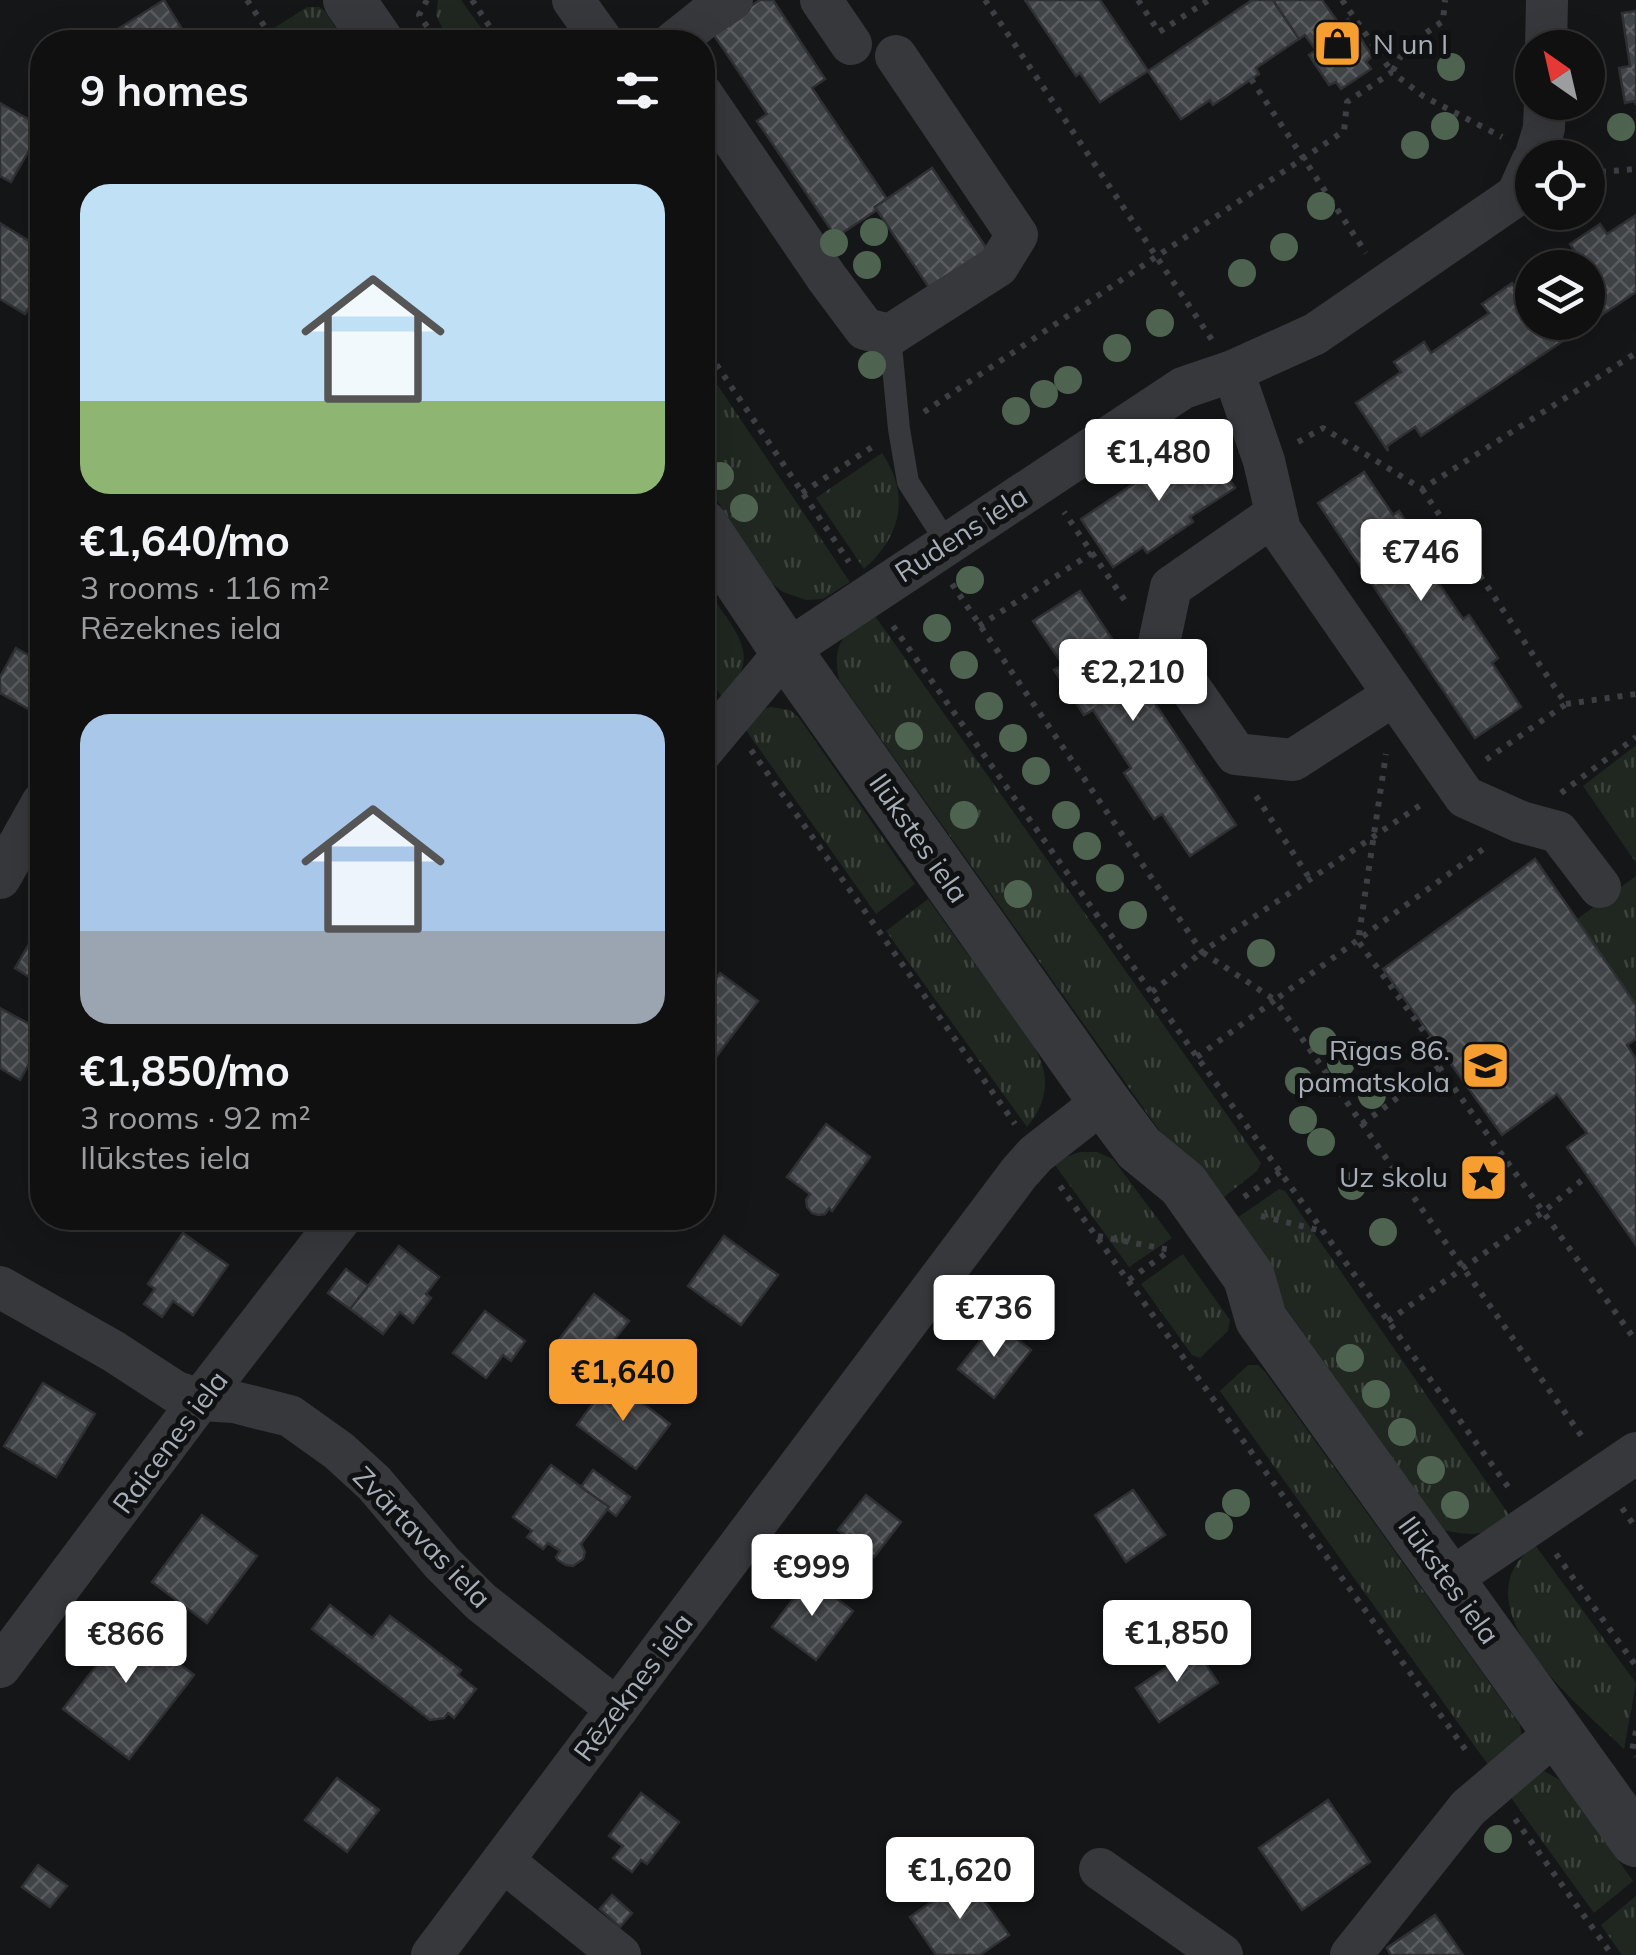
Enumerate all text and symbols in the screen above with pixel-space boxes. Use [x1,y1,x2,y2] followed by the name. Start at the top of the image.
[1312,18,1364,70] shop icon: N un I
[1373,26,1448,61] place label: N un I
[1515,30,1605,120] north arrow
[1515,30,1605,340] map controls
[610,63,665,118] icon: filters
[80,64,249,117] text: 9 homes
[1515,140,1605,230] button: locate
[283,249,463,429] icon: home
[1515,250,1605,340] button: layers
[1078,419,1240,504] pin: €1,480
[1107,431,1211,471] text: €1,480
[888,478,1033,589] street label: Rudens iela
[80,514,290,567] text: €1,640/mo
[1362,519,1480,604] pin: €746
[1383,531,1459,571] text: €746
[80,567,330,607] text: 3 rooms · 116 m²
[80,607,282,647] text: Rēzeknes iela
[1052,639,1214,724] pin: €2,210
[1081,651,1185,691] text: €2,210
[862,766,977,909] street label: Ilūkstes iela
[283,779,463,959] icon: home
[1298,1032,1450,1099] place label: Rīgas 86. pamatskola
[1459,1040,1511,1092] school or university icon: Rīgas 86. pamatskola
[80,1044,290,1097] text: €1,850/mo
[80,1097,311,1137] text: 3 rooms · 92 m²
[80,1137,251,1177] text: Ilūkstes iela
[1457,1151,1509,1203] place icon: Uz skolu
[1339,1159,1448,1194] place label: Uz skolu
[935,1275,1053,1360] pin: €736
[956,1287,1032,1327] text: €736
[542,1339,704,1424] pin: €1,640
[571,1351,675,1391] text: €1,640
[105,1363,235,1520] street label: Raicenes iela
[346,1459,498,1615] street label: Zvārtavas iela
[1391,1509,1507,1650] street label: Ilūkstes iela
[753,1534,871,1619] pin: €999
[774,1546,850,1586] text: €999
[1096,1600,1258,1685] pin: €1,850
[67,1601,185,1686] pin: €866
[566,1606,700,1768] street label: Rēzeknes iela
[1125,1612,1229,1652] text: €1,850
[88,1613,164,1653] text: €866
[879,1837,1041,1922] pin: €1,620
[908,1849,1012,1889] text: €1,620

